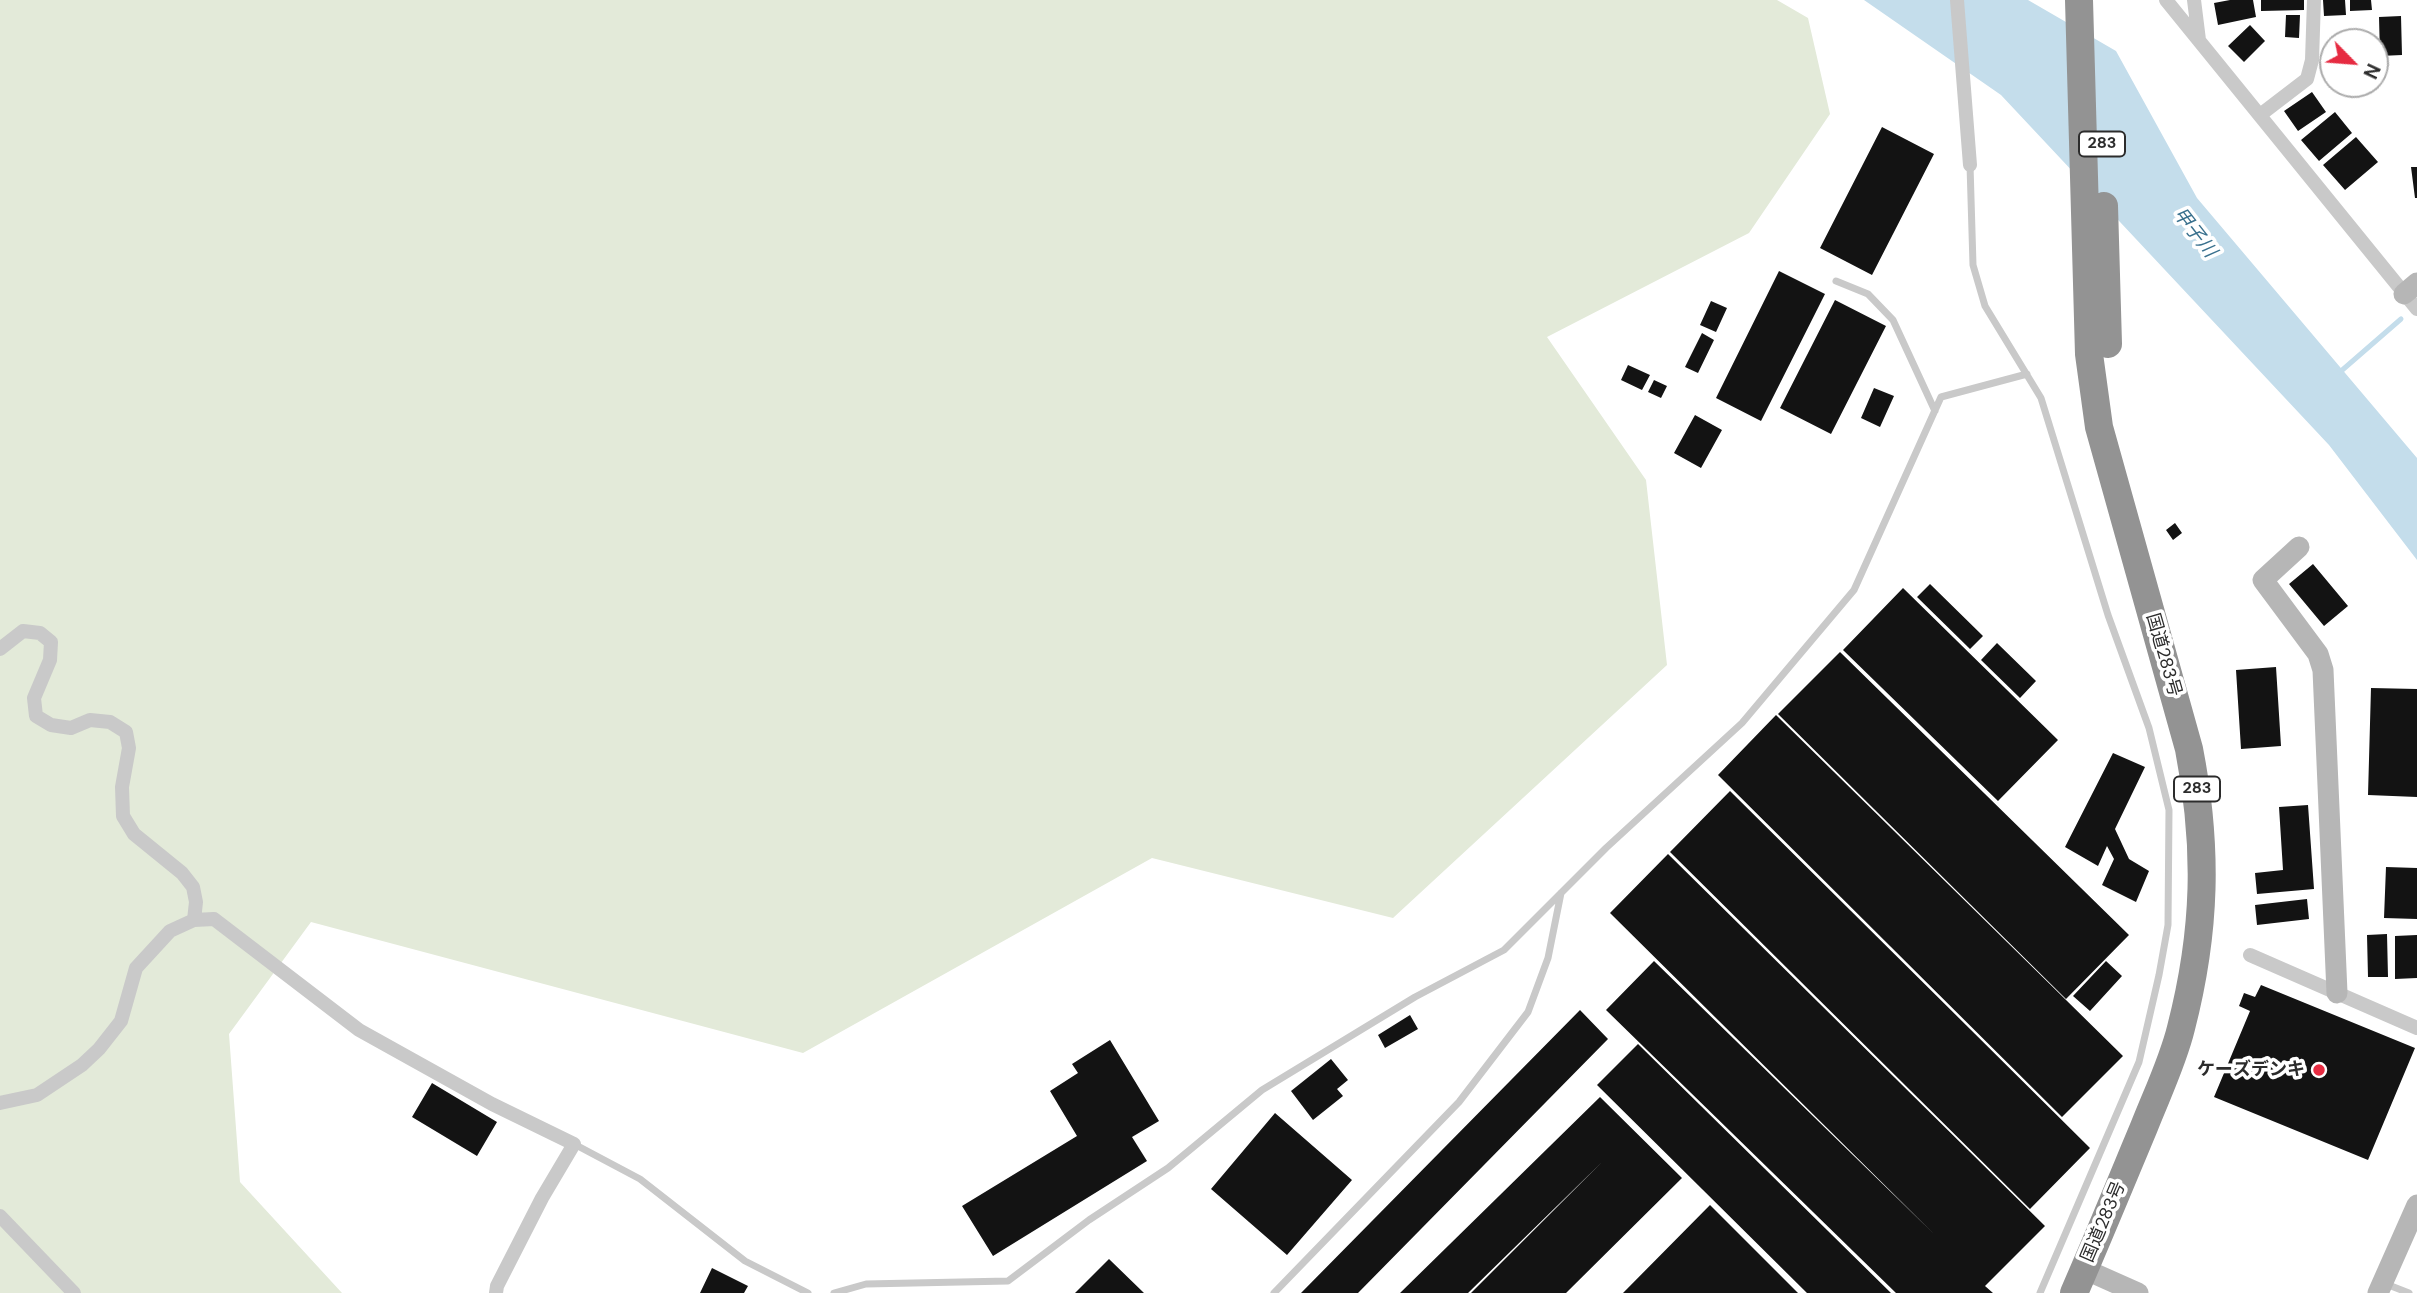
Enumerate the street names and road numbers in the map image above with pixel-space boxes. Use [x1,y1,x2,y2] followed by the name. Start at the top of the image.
[2079,132,2125,156] road number: 283
[2141,611,2185,699] street label: 国道283号
[2174,776,2220,802] road number: 283
[2077,1178,2131,1266] street label: 国道283号

